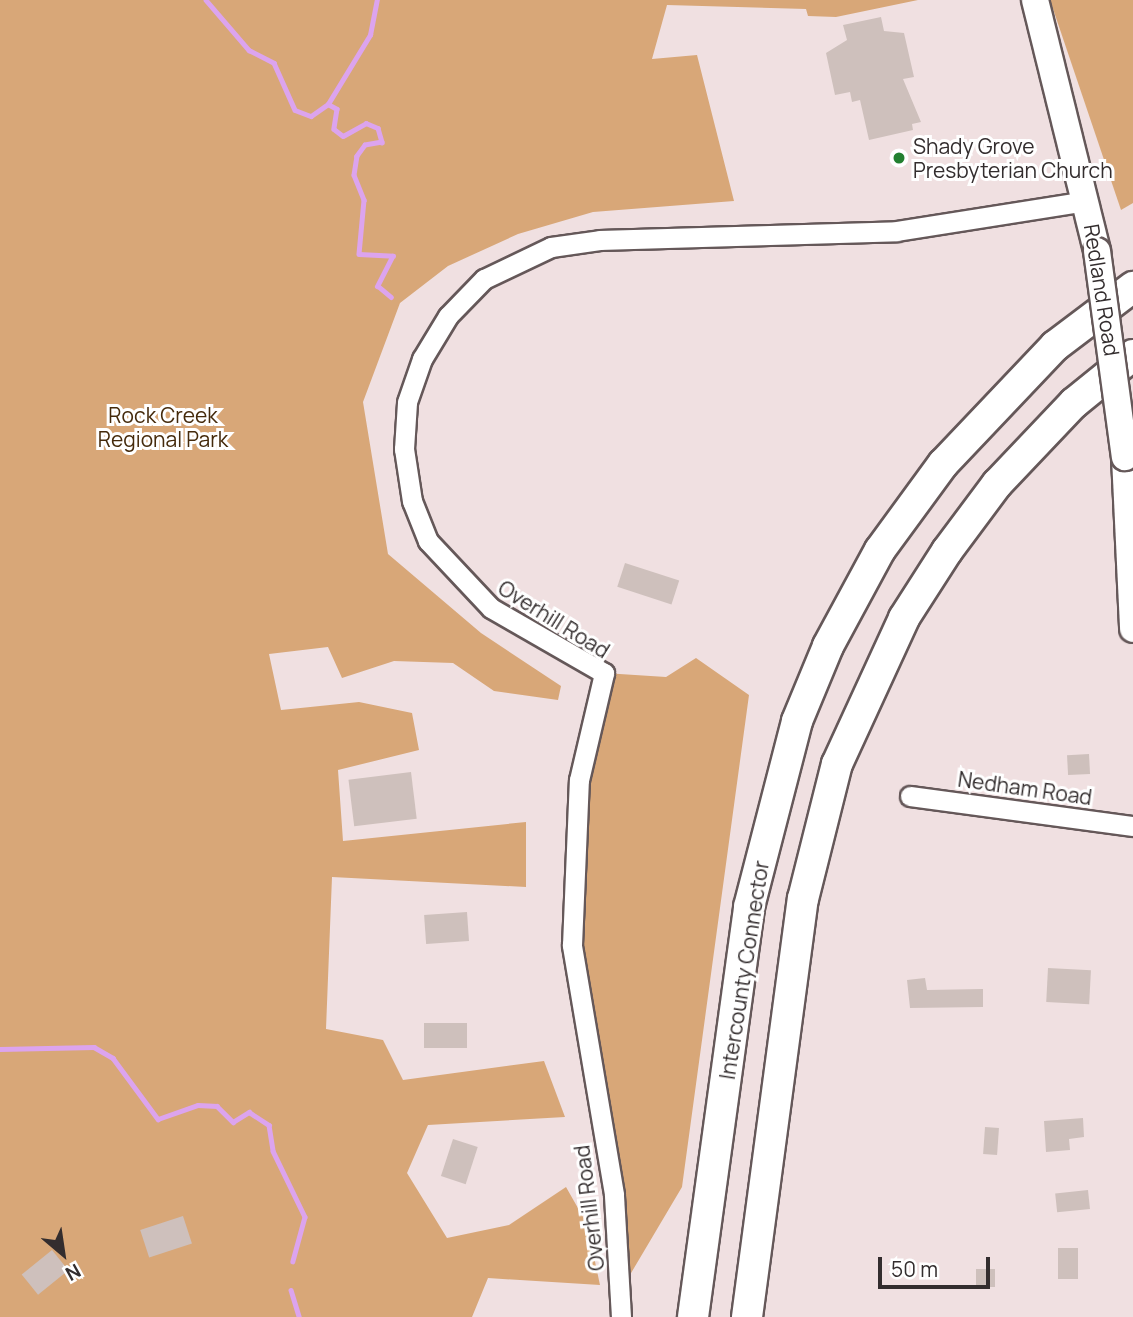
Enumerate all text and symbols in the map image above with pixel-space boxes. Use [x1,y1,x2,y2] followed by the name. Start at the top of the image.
[913,133,1113,183] place label: Shady Grove Presbyterian Church
[891,150,907,166] marker: Shady Grove Presbyterian Church
[1079,222,1125,358] street label: Redland Road
[98,402,228,452] park label: Rock Creek Regional Park
[494,575,614,663] street label: Overhill Road
[956,766,1094,810] street label: Nedham Road
[714,859,774,1081] street label: Intercounty Connector
[569,1144,609,1272] street label: Overhill Road
[28,1219,98,1289] north arrow
[881,1244,993,1288] scale bar
[891,1255,938,1283] text: 50 m
[61,1258,85,1287] text: N

